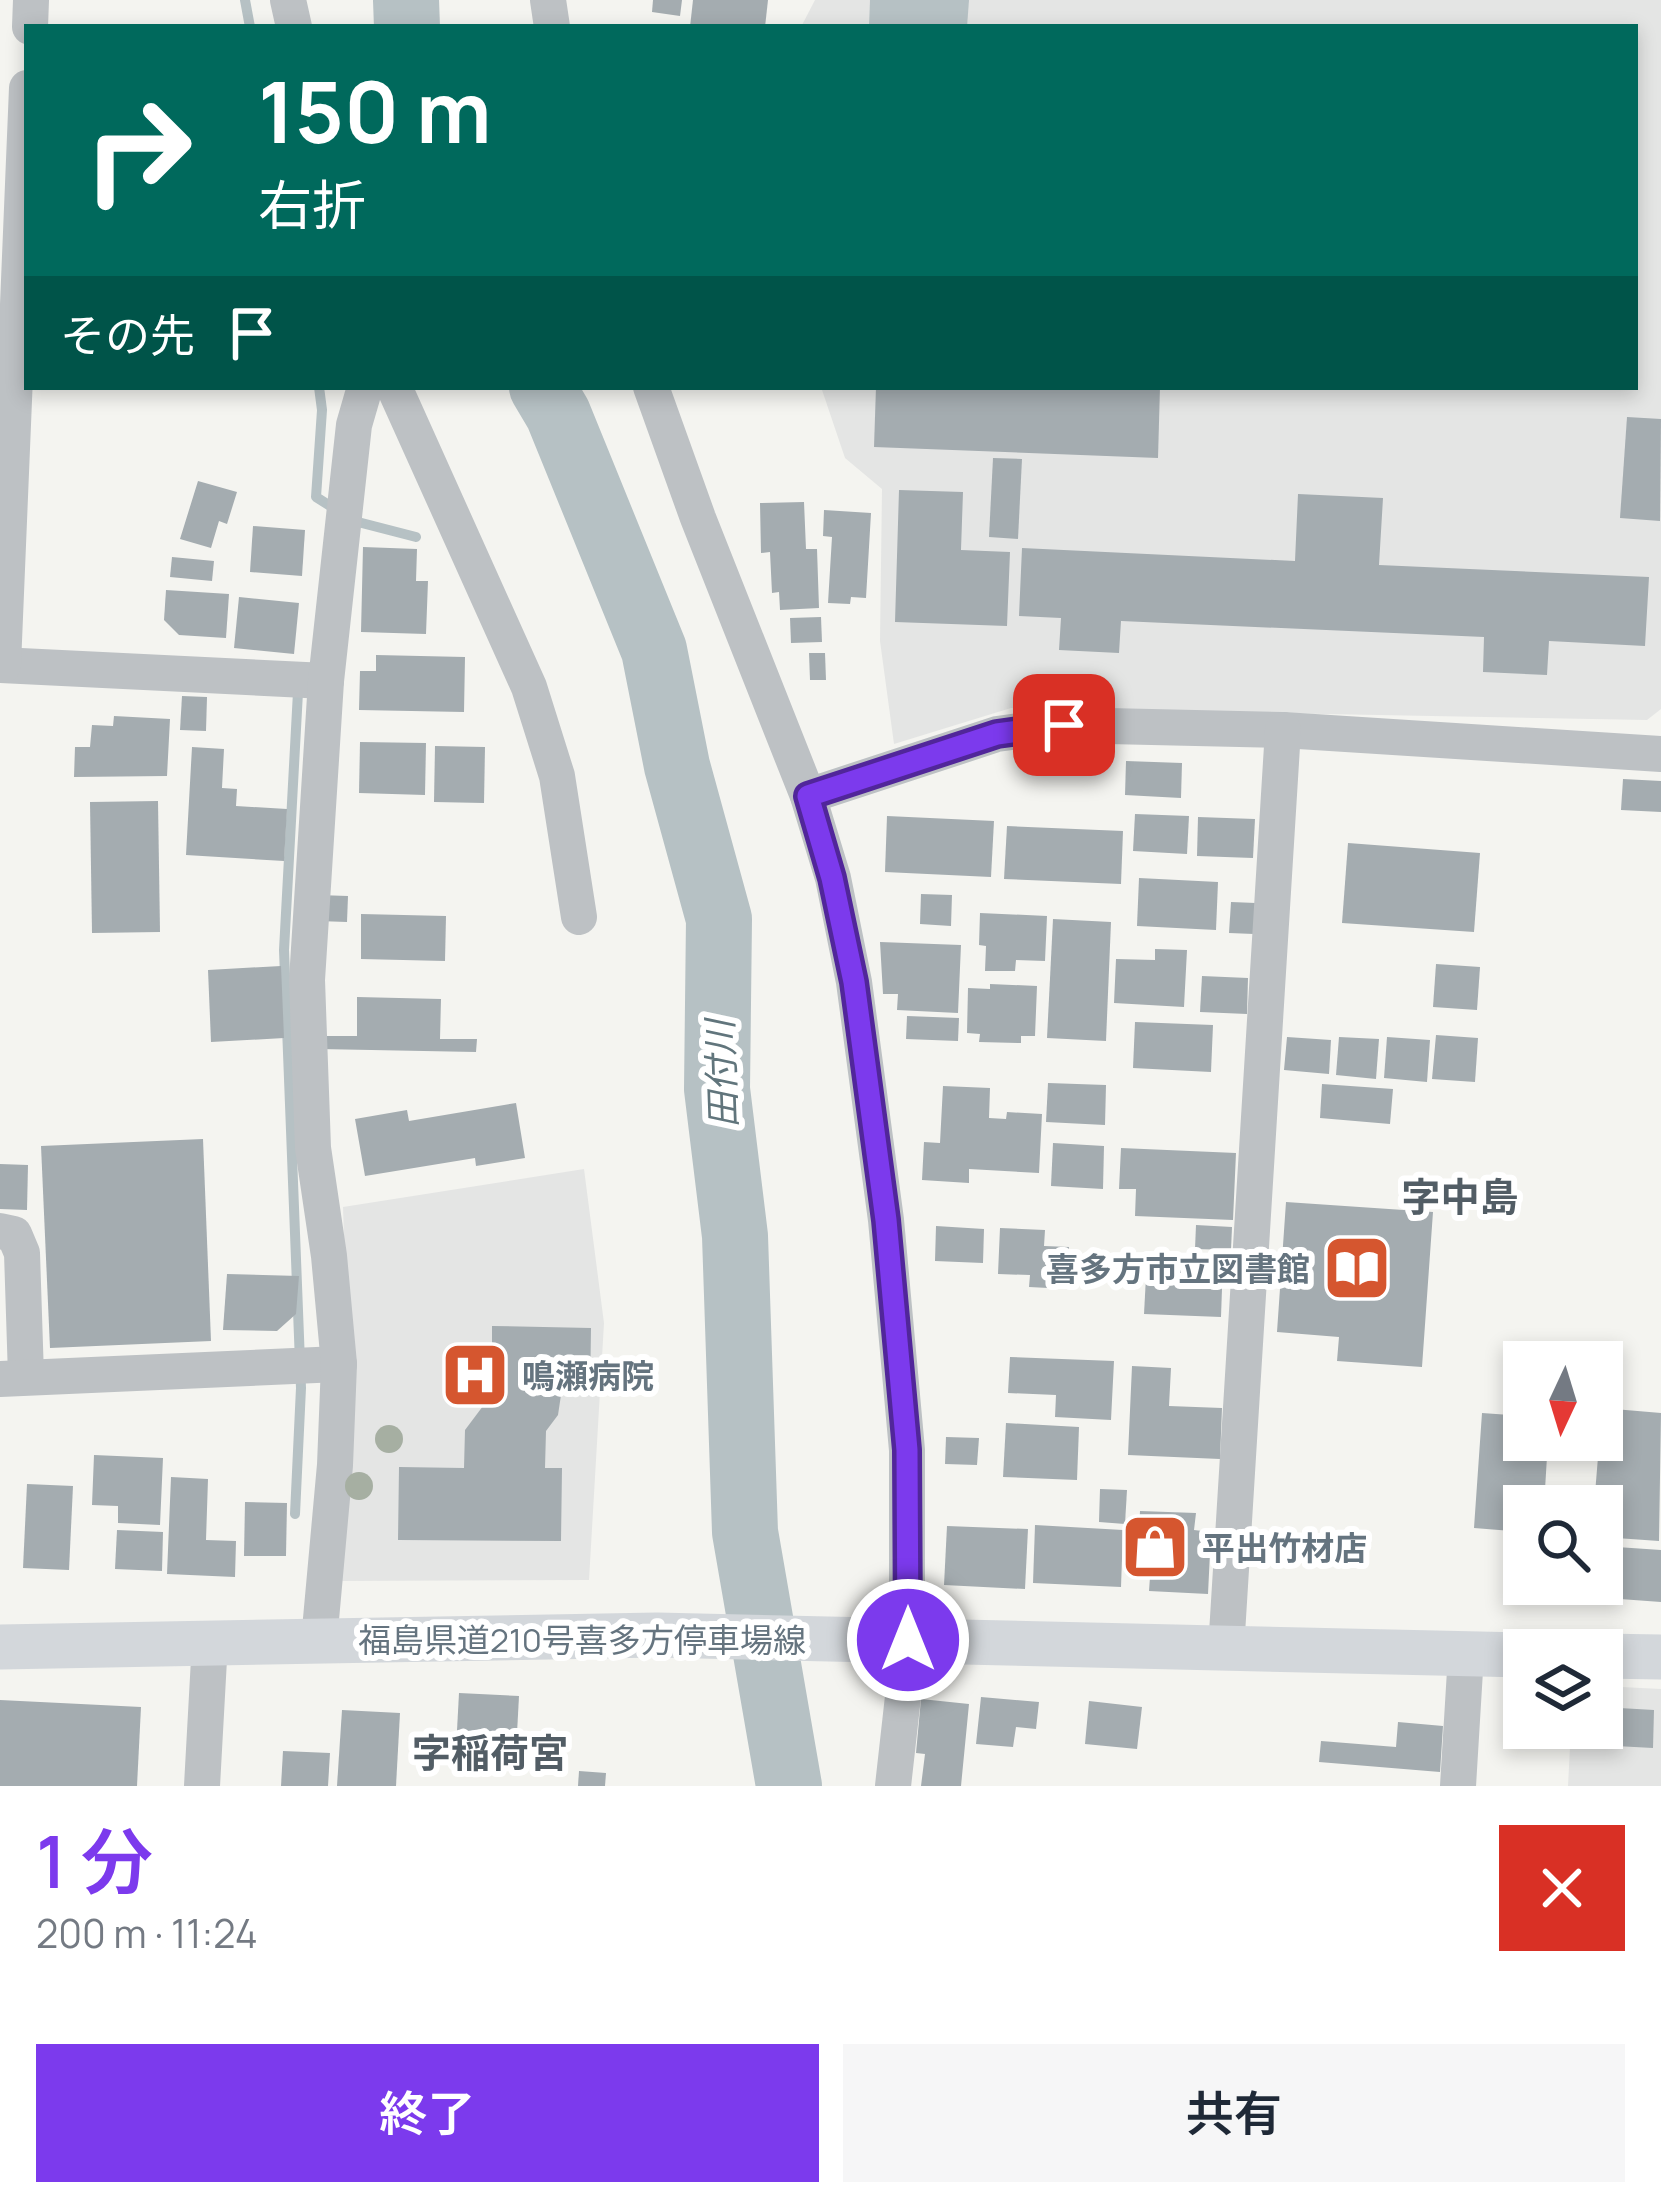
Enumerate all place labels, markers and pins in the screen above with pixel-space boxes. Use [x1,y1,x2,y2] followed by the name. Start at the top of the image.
[1013,674,1115,776] pin
[1322,1233,1392,1303] library icon: 喜多方市立図書館
[1046,1246,1310,1291] place label: 喜多方市立図書館
[440,1340,510,1410] hospital icon: 鳴瀬病院
[522,1353,654,1398] place label: 鳴瀬病院
[1120,1512,1190,1582] shop icon: 平出竹材店
[1202,1525,1367,1570] place label: 平出竹材店

